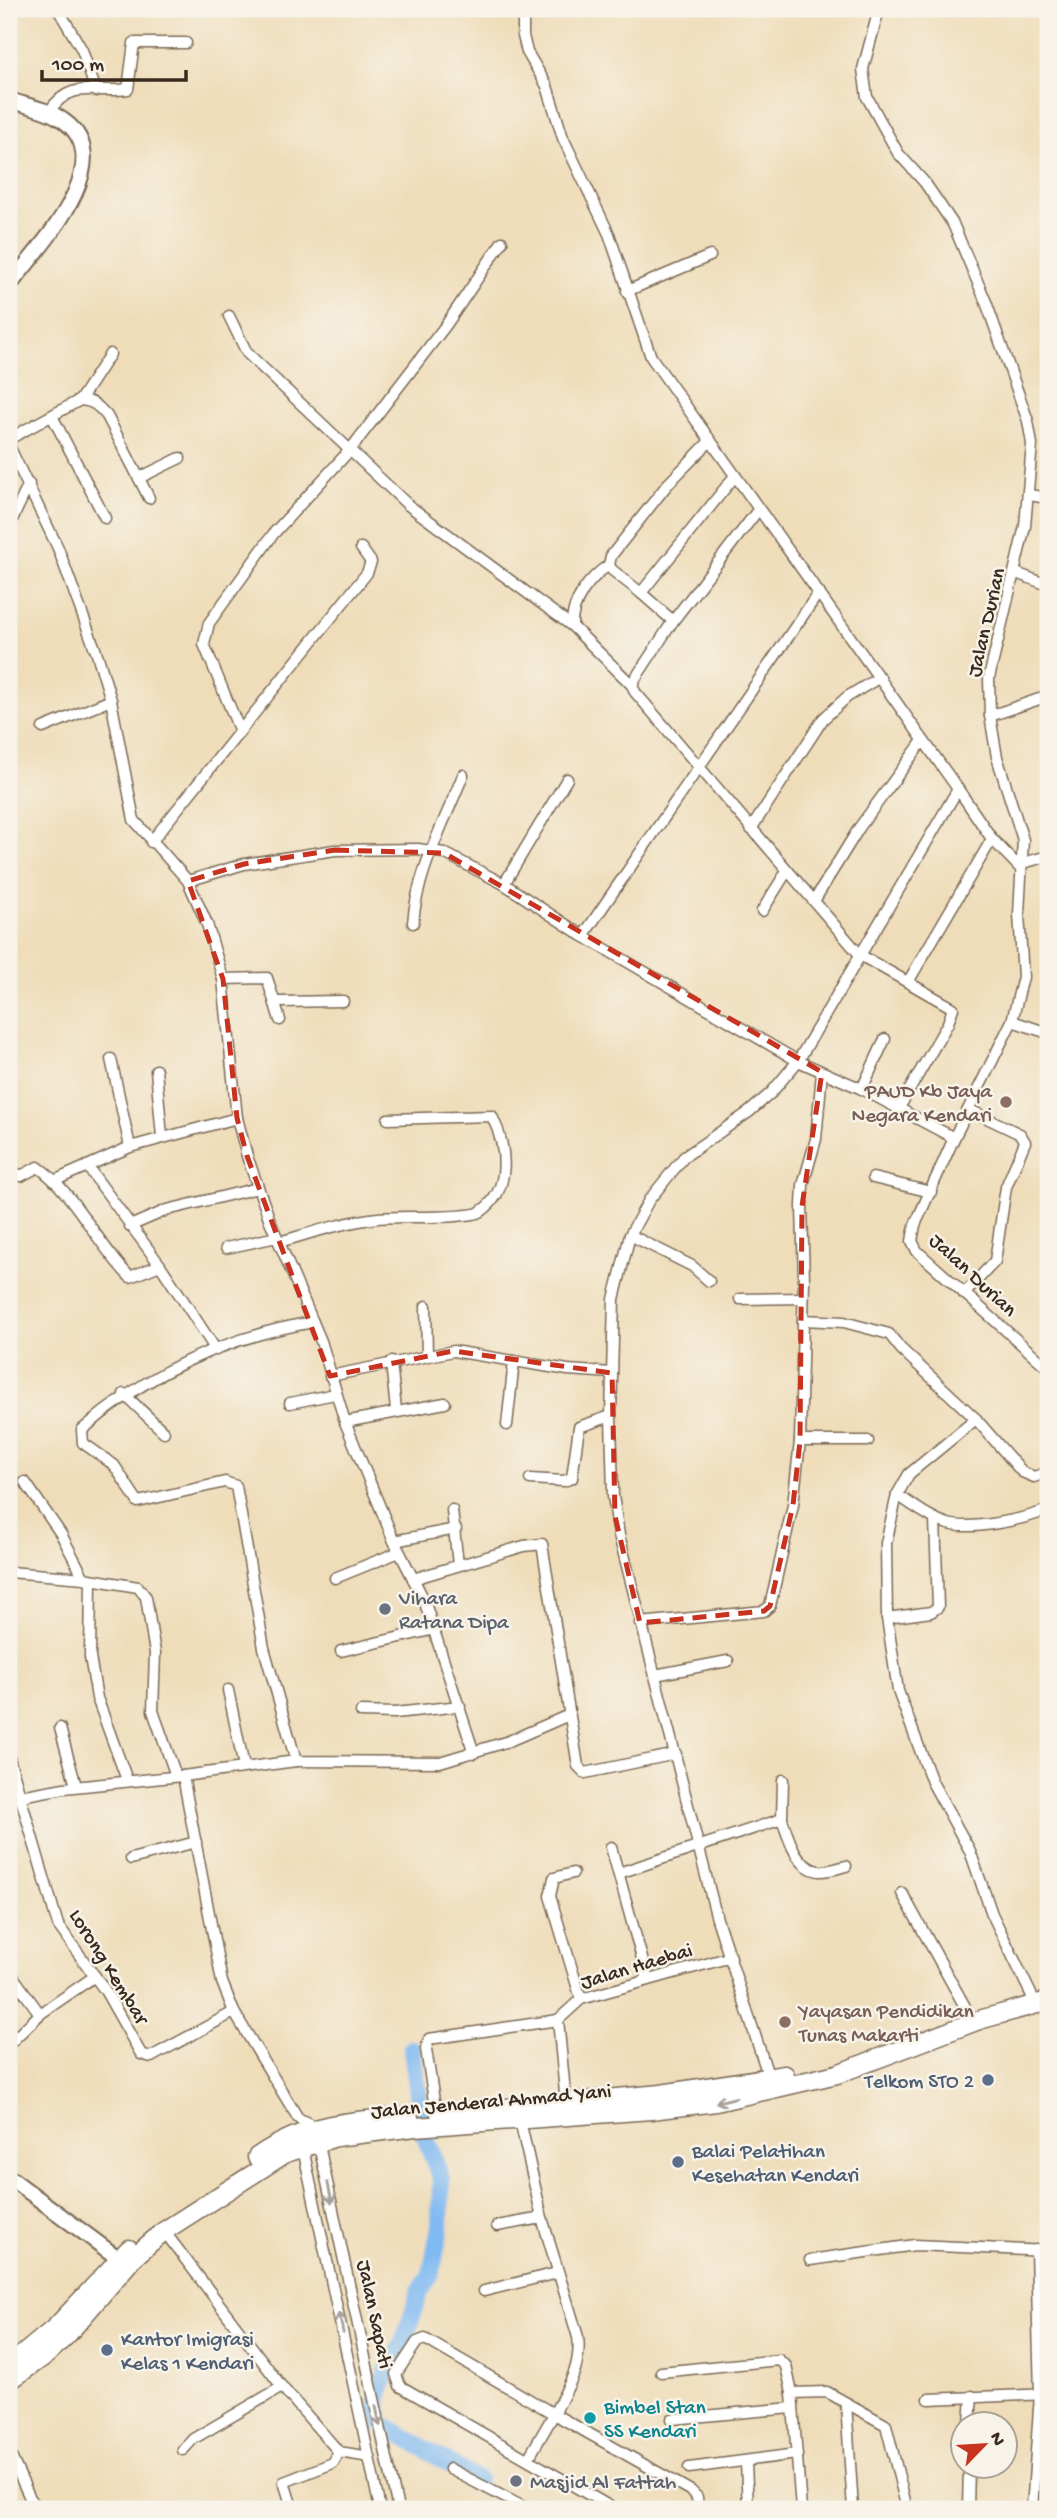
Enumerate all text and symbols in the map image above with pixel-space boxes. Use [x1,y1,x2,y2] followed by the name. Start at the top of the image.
[42,38,186,82] scale bar
[51,54,104,79] text: 100 m
[964,566,1013,680] street label: Jalan Durian
[851,1081,993,1130] place label: PAUD Kb Jaya Negara Kendari
[998,1094,1014,1110] marker: PAUD Kb Jaya Negara Kendari
[922,1230,1021,1324] street label: Jalan Durian
[398,1588,510,1637] place label: Vihara Ratana Dipa
[377,1601,393,1617] marker: Vihara Ratana Dipa
[62,1906,153,2031] street label: Lorong Kembar
[578,1939,696,1997] street label: Jalan Haebai
[797,2001,974,2050] place label: Yayasan Pendidikan Tunas Makarti
[777,2014,793,2030] marker: Yayasan Pendidikan Tunas Makarti
[864,2071,974,2096] place label: Telkom STO 2
[980,2072,996,2088] marker: Telkom STO 2
[370,2081,613,2126] street label: Jalan Jenderal Ahmad Yani
[715,2094,738,2107] one-way arrow
[691,2141,859,2190] place label: Balai Pelatihan Kesehatan Kendari
[670,2154,686,2170] marker: Balai Pelatihan Kesehatan Kendari
[324,2181,338,2204] one-way arrow
[349,2258,396,2371] street label: Jalan Sapati
[333,2312,347,2335] one-way arrow
[121,2329,254,2378] place label: Kantor Imigrasi Kelas 1 Kendari
[99,2342,115,2358] marker: Kantor Imigrasi Kelas 1 Kendari
[603,2397,706,2446] place label: Bimbel Stan SS Kendari
[372,2404,385,2427] one-way arrow
[582,2410,598,2426] marker: Bimbel Stan SS Kendari
[948,2410,1018,2480] north arrow
[983,2429,1009,2450] text: N
[530,2472,676,2497] place label: Masjid Al Fattah
[508,2473,524,2489] marker: Masjid Al Fattah

